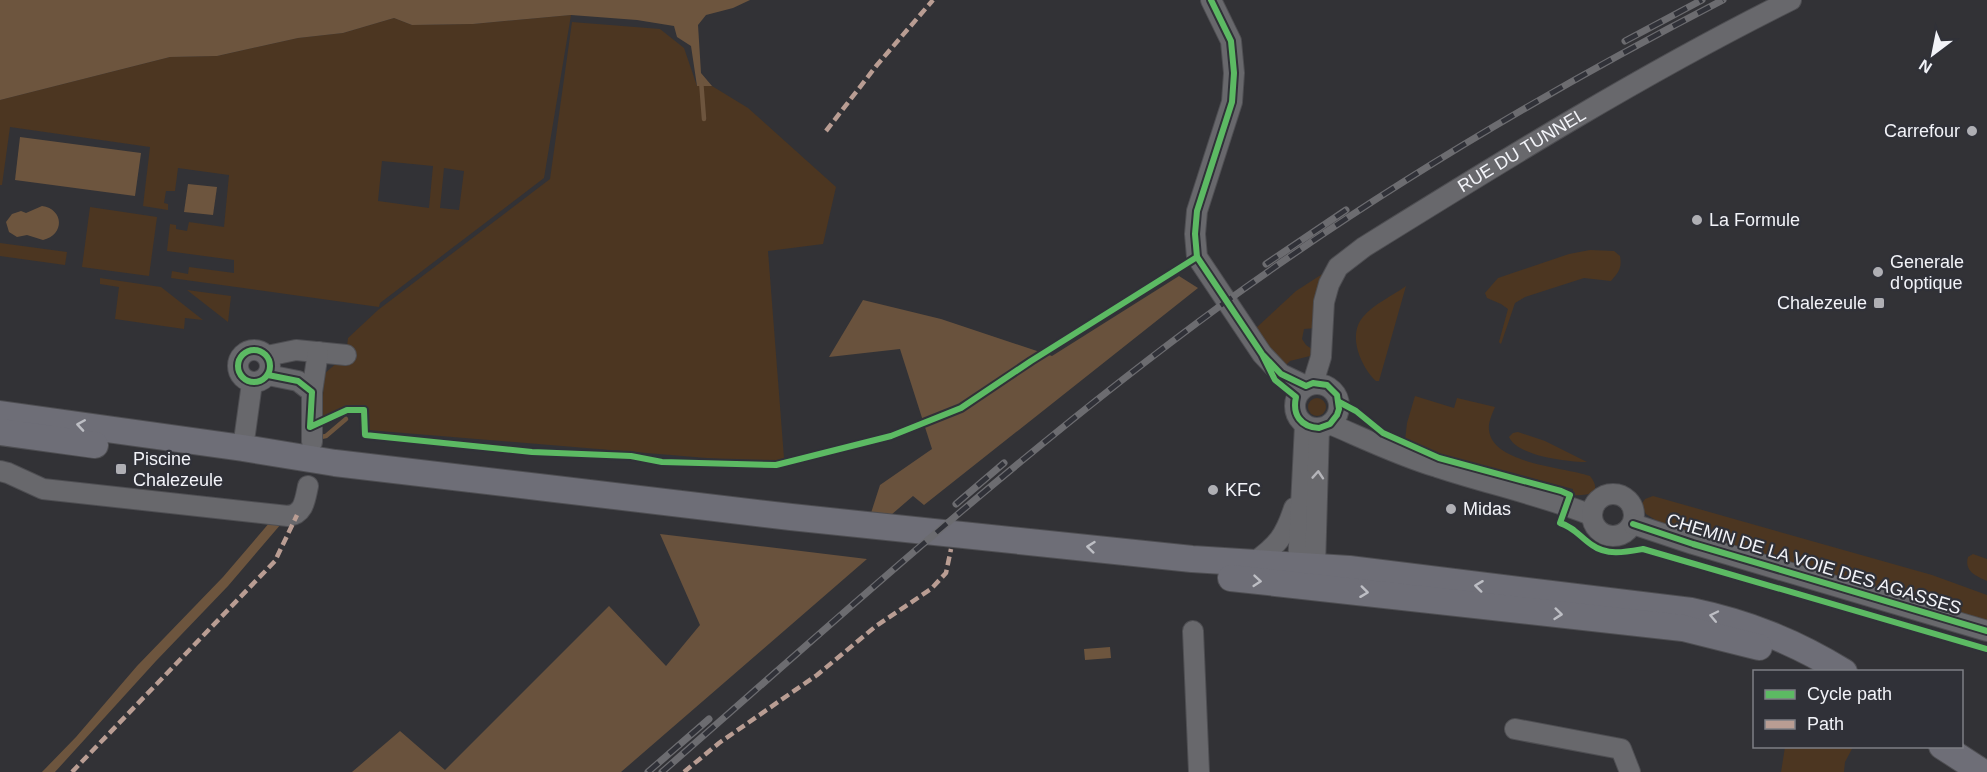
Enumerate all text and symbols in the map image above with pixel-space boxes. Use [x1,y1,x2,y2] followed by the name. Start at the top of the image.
[1903,24,1963,84] north arrow
[1916,56,1935,77] text: N
[1454,104,1589,196] street label: RUE DU TUNNEL
[1884,121,1960,141] place label: Carrefour
[1965,124,1979,138] marker: Carrefour
[1709,210,1800,230] place label: La Formule
[1690,213,1704,227] marker: La Formule
[1890,252,1964,293] place label: Generale d'optique
[1871,265,1885,279] marker: Generale d'optique
[1777,293,1867,313] place label: Chalezeule
[1872,296,1886,310] marker: Chalezeule
[77,420,86,432] one-way arrow
[133,449,223,490] place label: Piscine Chalezeule
[114,462,128,476] marker: Piscine Chalezeule
[1311,470,1324,479] one-way arrow
[1225,480,1261,500] place label: KFC
[1206,483,1220,497] marker: KFC
[1463,499,1511,519] place label: Midas
[1444,502,1458,516] marker: Midas
[1664,510,1964,618] street label: CHEMIN DE LA VOIE DES AGASSES
[1086,542,1095,554] one-way arrow
[1252,574,1261,587] one-way arrow
[1474,580,1484,592] one-way arrow
[1360,586,1369,598] one-way arrow
[1553,607,1563,620] one-way arrow
[1709,610,1719,623] one-way arrow
[1753,670,1963,748] legend
[1807,684,1892,704] text: Cycle path
[1807,714,1844,734] text: Path

